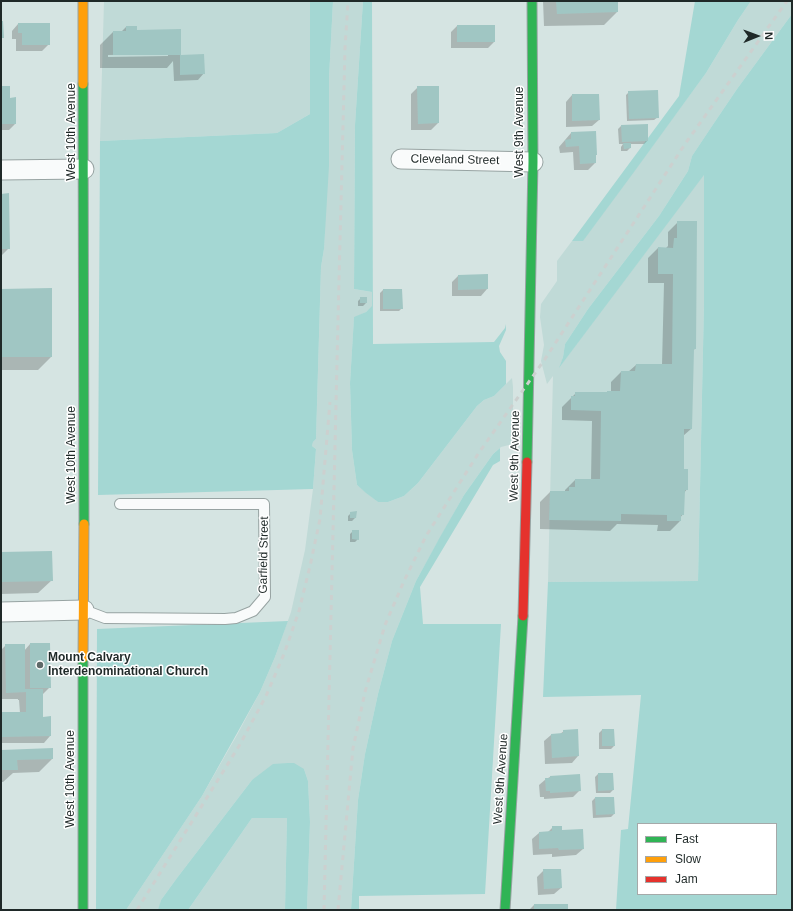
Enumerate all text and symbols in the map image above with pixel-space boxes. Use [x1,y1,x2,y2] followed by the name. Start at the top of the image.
[737,16,777,56] north arrow
[763,32,775,40] text: N
[65,83,79,181] street label: West 10th Avenue
[513,87,527,177] street label: West 9th Avenue
[411,152,499,168] street label: Cleveland Street
[65,406,79,504] street label: West 10th Avenue
[507,410,523,502] street label: West 9th Avenue
[256,516,272,594] street label: Garfield Street
[48,651,208,679] place label: Mount Calvary Interdenominational Church
[35,660,45,670] marker: Mount Calvary Interdenominational Church
[64,730,78,828] street label: West 10th Avenue
[491,733,511,825] street label: West 9th Avenue
[637,823,777,895] legend
[675,832,698,846] text: Fast
[675,852,701,866] text: Slow
[675,872,698,886] text: Jam

